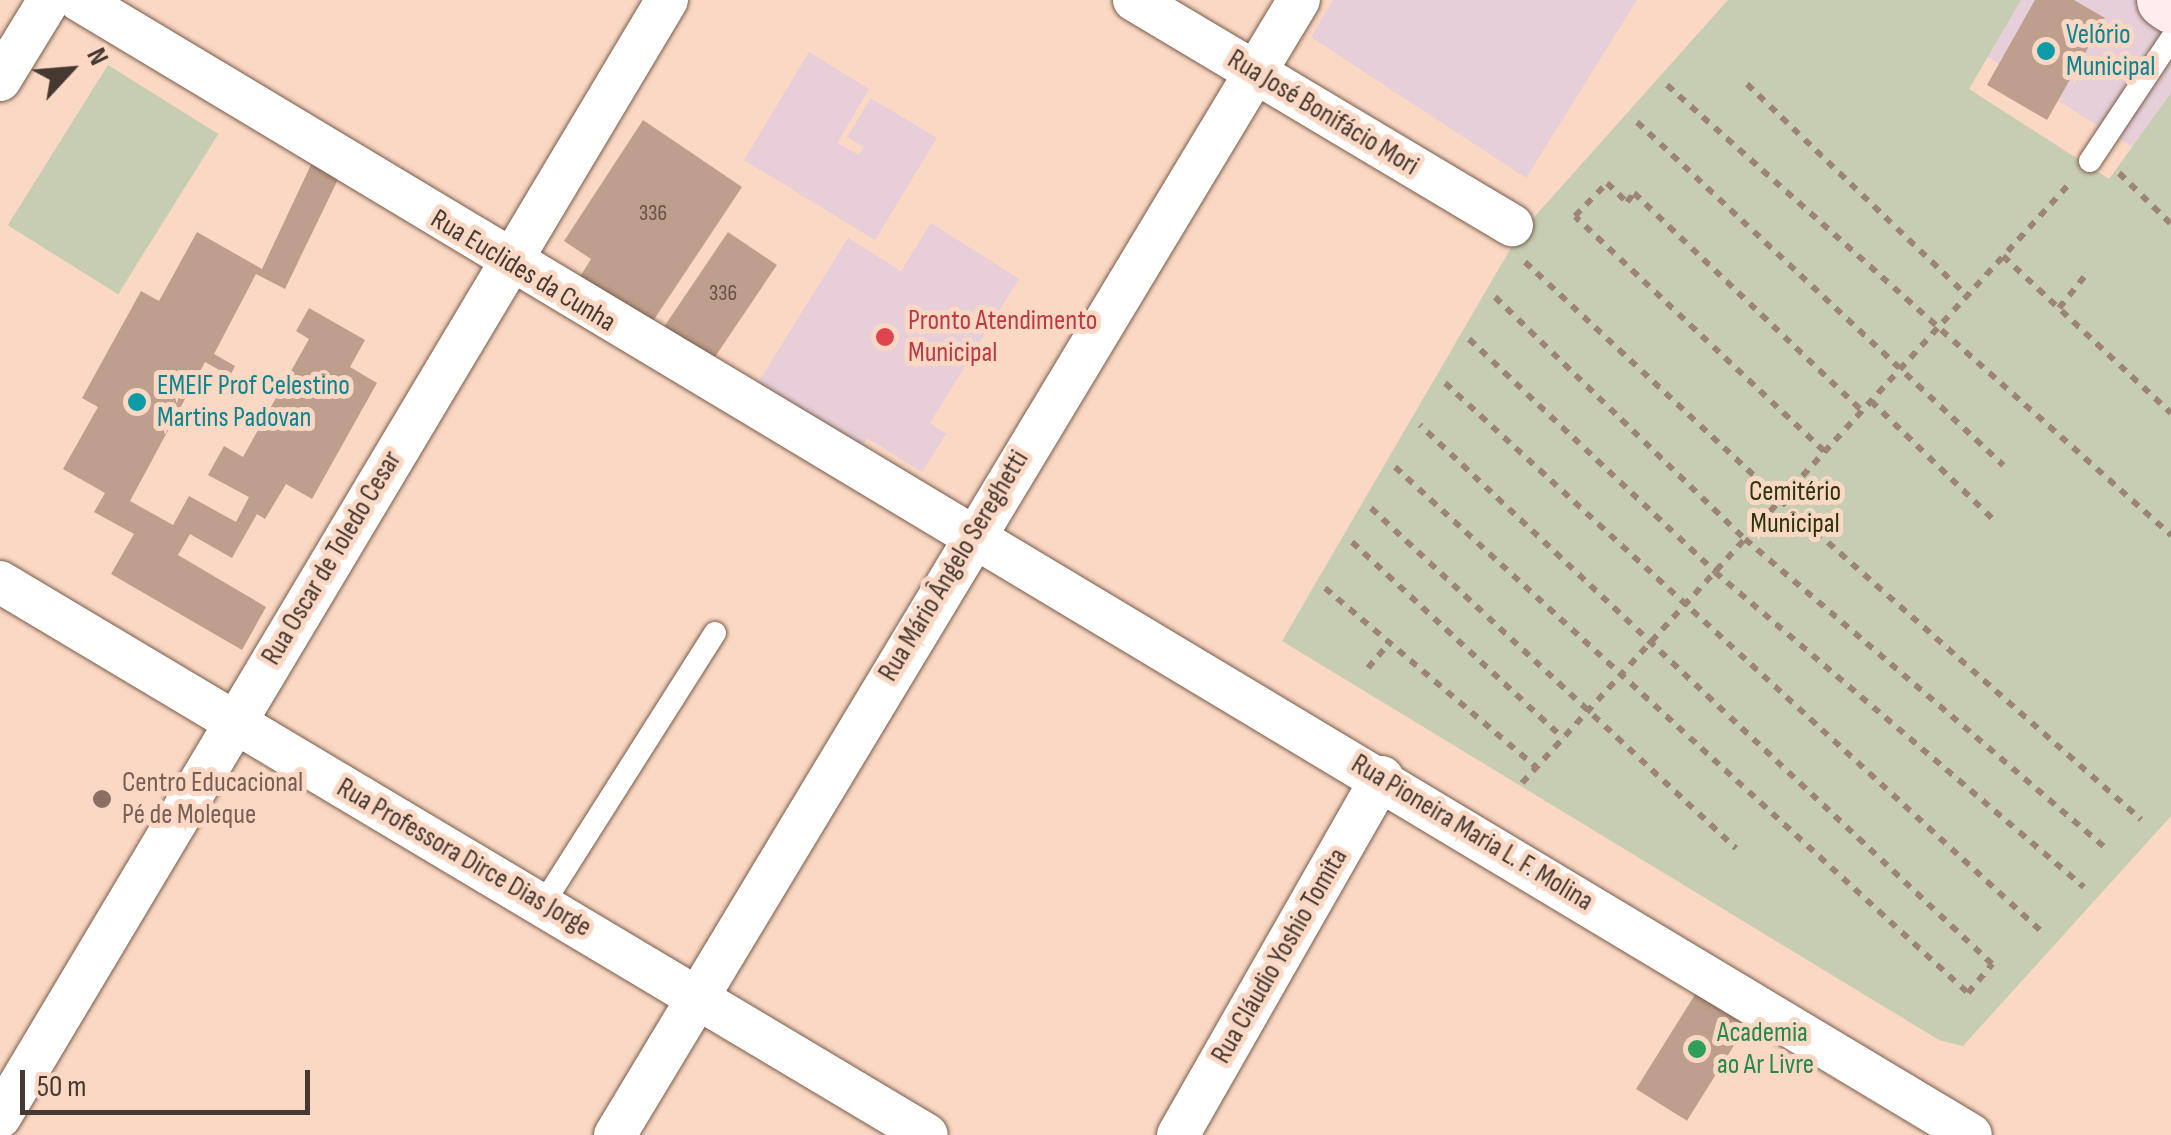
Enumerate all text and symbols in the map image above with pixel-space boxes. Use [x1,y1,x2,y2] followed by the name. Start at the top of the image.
[2066,18,2155,84] place label: Velório Municipal
[20,20,120,120] north arrow
[2035,40,2057,62] marker: Velório Municipal
[79,43,116,71] text: N
[1221,43,1425,183] street label: Rua José Bonifácio Mori
[639,201,667,227] house number: 336
[425,203,621,339] street label: Rua Euclides da Cunha
[709,281,737,307] house number: 336
[908,304,1097,370] place label: Pronto Atendimento Municipal
[872,324,898,350] marker: Pronto Atendimento Municipal
[157,369,350,435] place label: EMEIF Prof Celestino Martins Padovan
[126,391,148,413] marker: EMEIF Prof Celestino Martins Padovan
[872,444,1036,688] street label: Rua Mário Ângelo Sereghetti
[255,445,409,671] street label: Rua Oscar de Toledo Cesar
[1749,475,1841,541] park label: Cemitério Municipal
[1345,747,1599,919] street label: Rua Pioneira Maria L. F. Molina
[122,766,303,832] place label: Centro Educacional Pé de Moleque
[331,771,597,945] street label: Rua Professora Dirce Dias Jorge
[91,788,113,810] marker: Centro Educacional Pé de Moleque
[1205,842,1355,1070] street label: Rua Cláudio Yoshio Tomita
[1717,1016,1814,1082] place label: Academia ao Ar Livre
[1686,1038,1708,1060] marker: Academia ao Ar Livre
[25,1050,315,1112] scale bar
[37,1069,86,1105] text: 50 m

